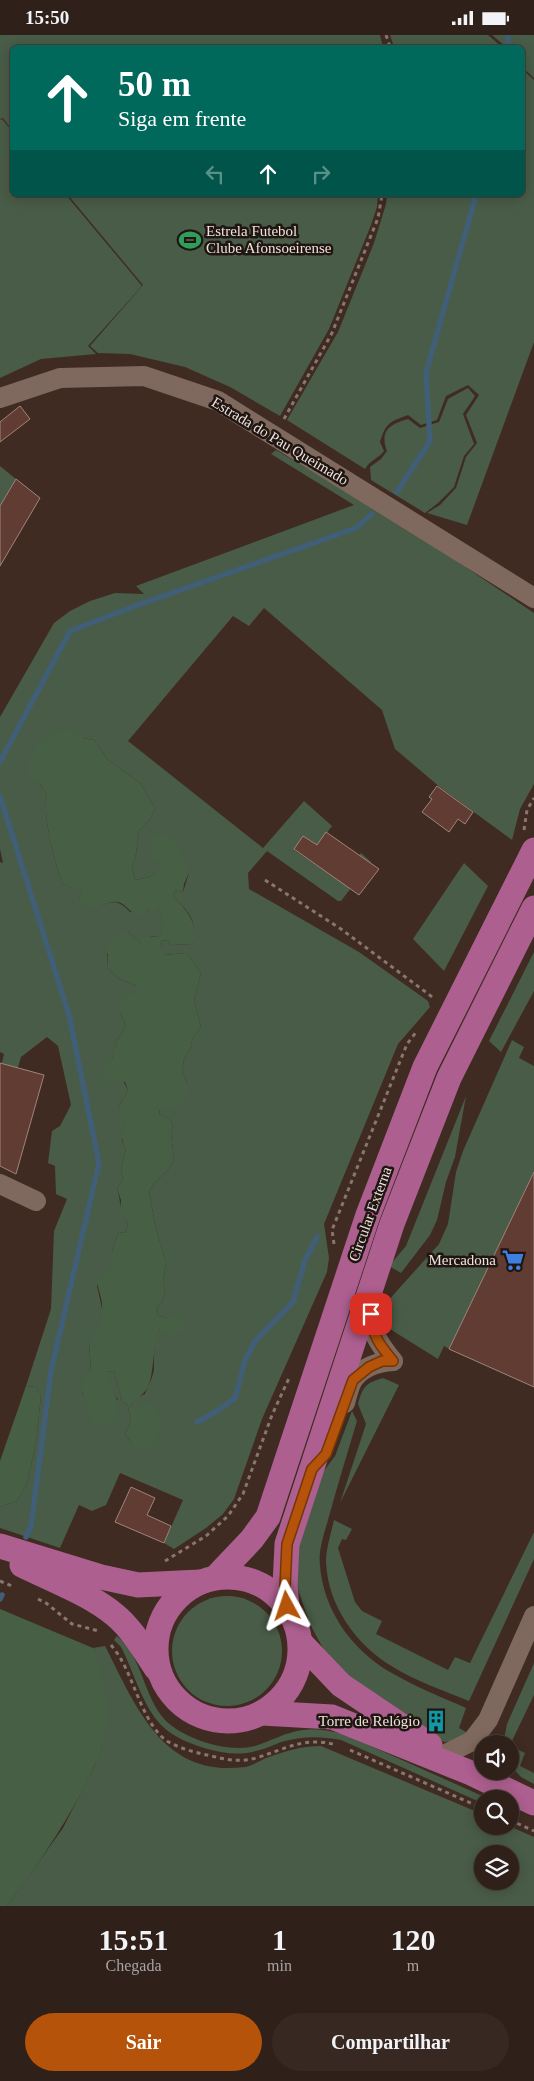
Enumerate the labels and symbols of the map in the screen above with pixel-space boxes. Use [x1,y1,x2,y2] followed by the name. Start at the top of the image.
[206,223,332,256] place label: Estrela Futebol Clube Afonsoeirense
[177,227,203,253] sports icon: Estrela Futebol Clube Afonsoeirense
[209,394,351,488] street label: Estrada do Pau Queimado
[345,1164,395,1264] street label: Circular Externa
[500,1247,526,1273] supermarket icon: Mercadona
[429,1252,496,1268] place label: Mercadona
[350,1293,392,1335] pin
[260,1579,312,1631] position arrow
[423,1708,449,1734] building icon: Torre de Relógio
[319,1713,420,1729] place label: Torre de Relógio

